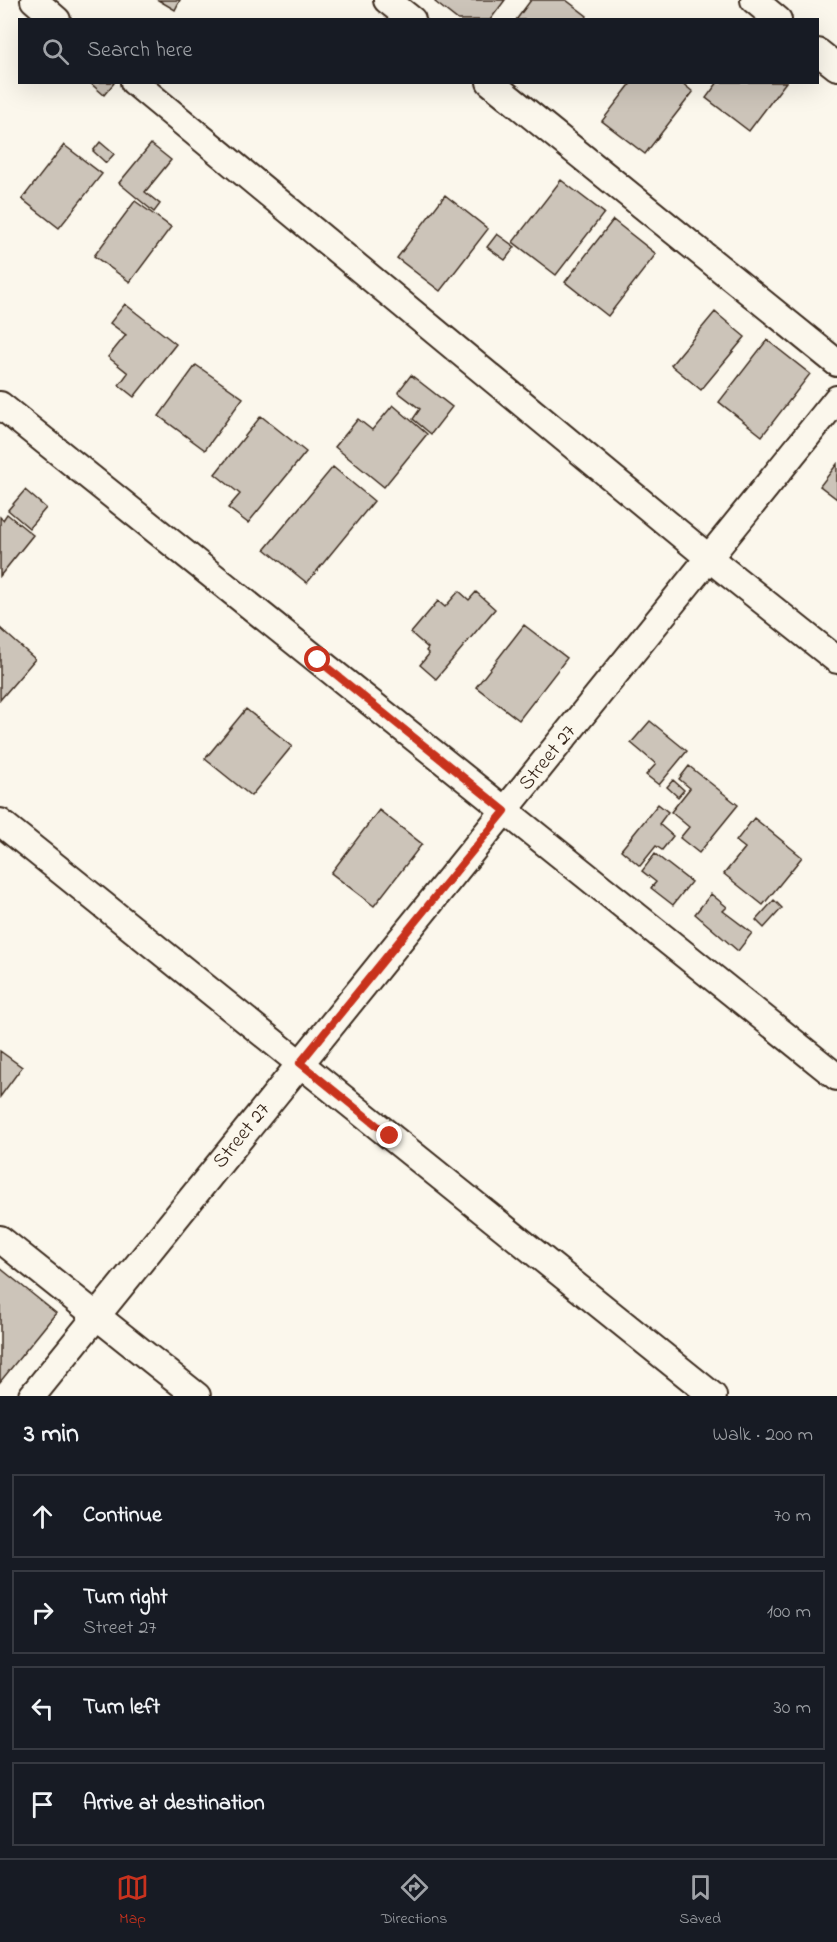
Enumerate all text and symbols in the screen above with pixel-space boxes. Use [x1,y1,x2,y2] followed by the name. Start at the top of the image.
[18,18,819,84] search box
[39,35,72,68] icon: search
[87,35,192,67] text: Search here
[304,646,330,672] route start
[512,718,584,797] street label: Street 27
[206,1096,278,1175] street label: Street 27
[376,1122,402,1148] route end
[24,1416,79,1454] text: 3 min
[713,1421,813,1450] text: Walk · 200 m
[26,1500,59,1533] icon: ahead
[83,1500,162,1532] text: Continue
[774,1502,811,1531] text: 70 m
[83,1582,168,1614] text: Turn right
[26,1596,59,1629] icon: right
[767,1598,811,1627] text: 100 m
[83,1614,157,1643] text: Street 27
[26,1692,59,1725] icon: left
[83,1692,160,1724] text: Turn left
[774,1694,811,1723] text: 30 m
[26,1788,59,1821] icon: arrive
[83,1788,265,1820] text: Arrive at destination
[116,1871,149,1931] tab: Map
[381,1871,447,1931] tab: Directions
[679,1871,721,1931] tab: Saved

